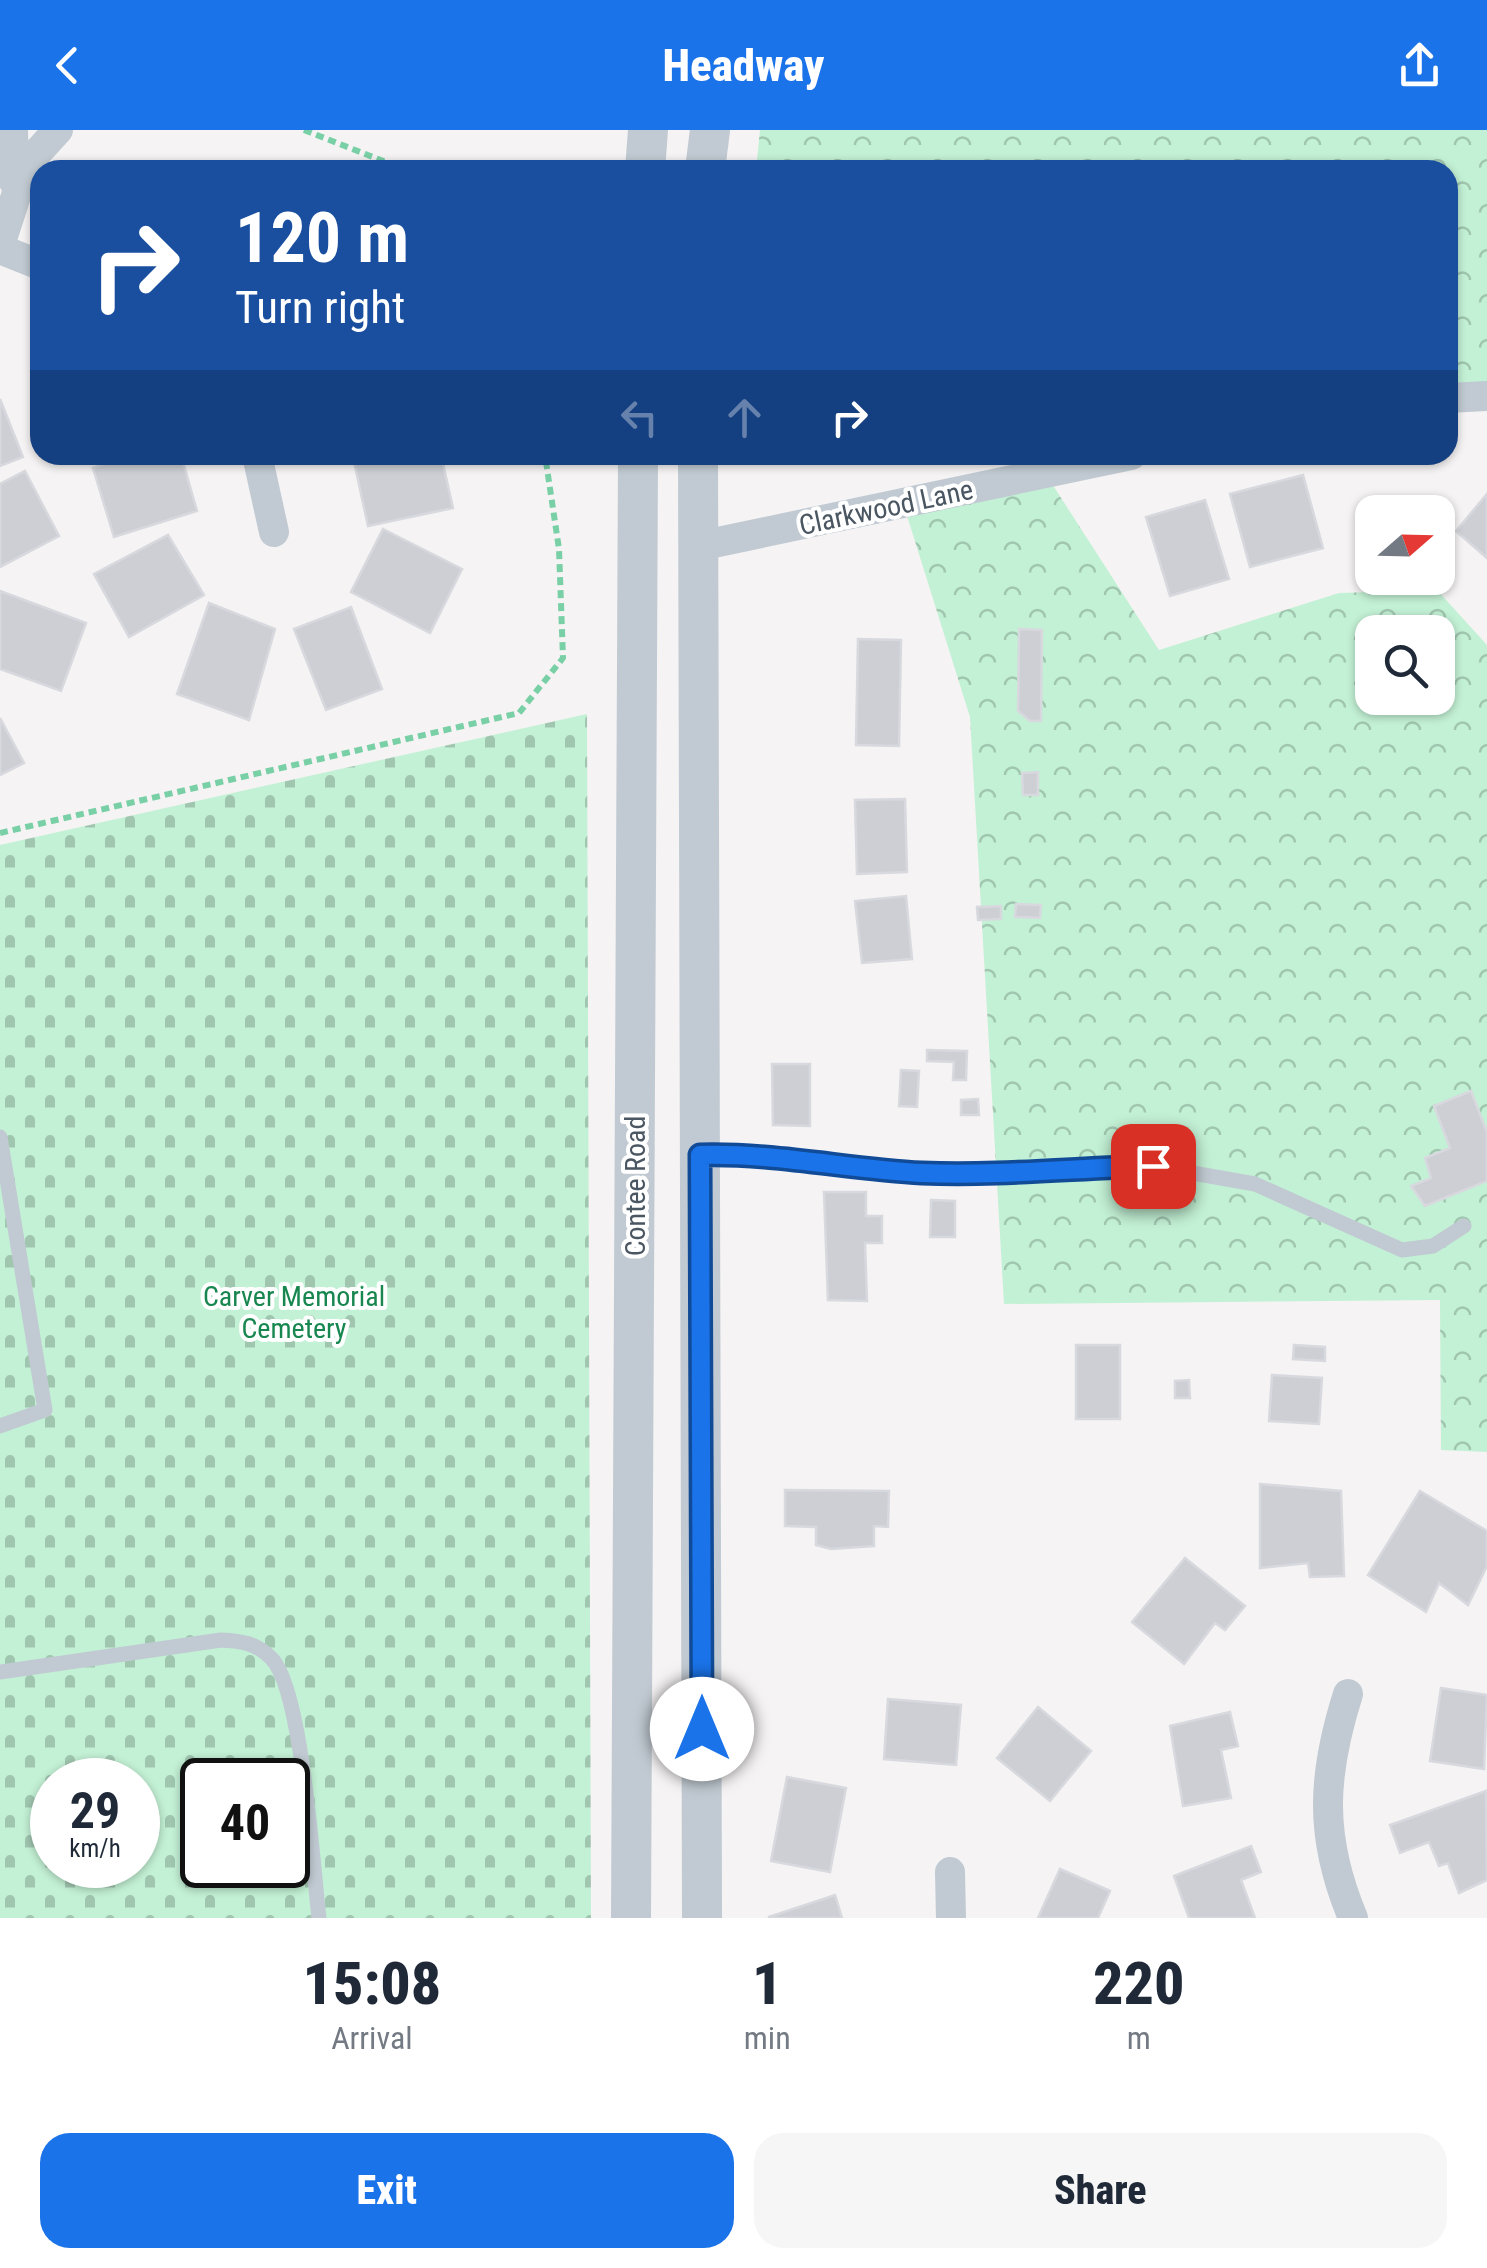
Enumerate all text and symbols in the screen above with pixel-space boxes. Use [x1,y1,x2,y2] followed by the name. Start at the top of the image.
[40,38,95,93] icon: back
[1392,38,1447,93] icon: share
[662,39,825,92] text: Headway
[235,197,409,279] text: 120 m
[70,200,200,330] icon: right
[235,281,405,334] text: Turn right
[612,390,667,445] icon: left
[717,390,772,445] icon: ahead
[822,390,877,445] icon: right
[796,473,976,542] street label: Clarkwood Lane
[1355,495,1455,595] north arrow
[1355,495,1455,715] map controls
[1355,615,1455,715] button: search
[619,1116,652,1256] street label: Contee Road
[1111,1124,1196,1209] pin
[1126,1139,1181,1194] icon: arrive
[203,1280,385,1345] park label: Carver Memorial Cemetery
[650,1677,754,1781] position arrow
[180,1758,310,1888] speed limit sign: 40
[70,1782,120,1840] text: 29
[69,1834,121,1863] text: km/h
[302,1948,441,2019] text: 15:08
[752,1948,782,2019] text: 1
[1093,1948,1185,2019] text: 220
[331,2019,413,2057] text: Arrival
[744,2019,791,2057] text: min
[1127,2019,1151,2057] text: m
[40,2133,734,2248] button: Exit
[754,2133,1447,2248] button: Share

